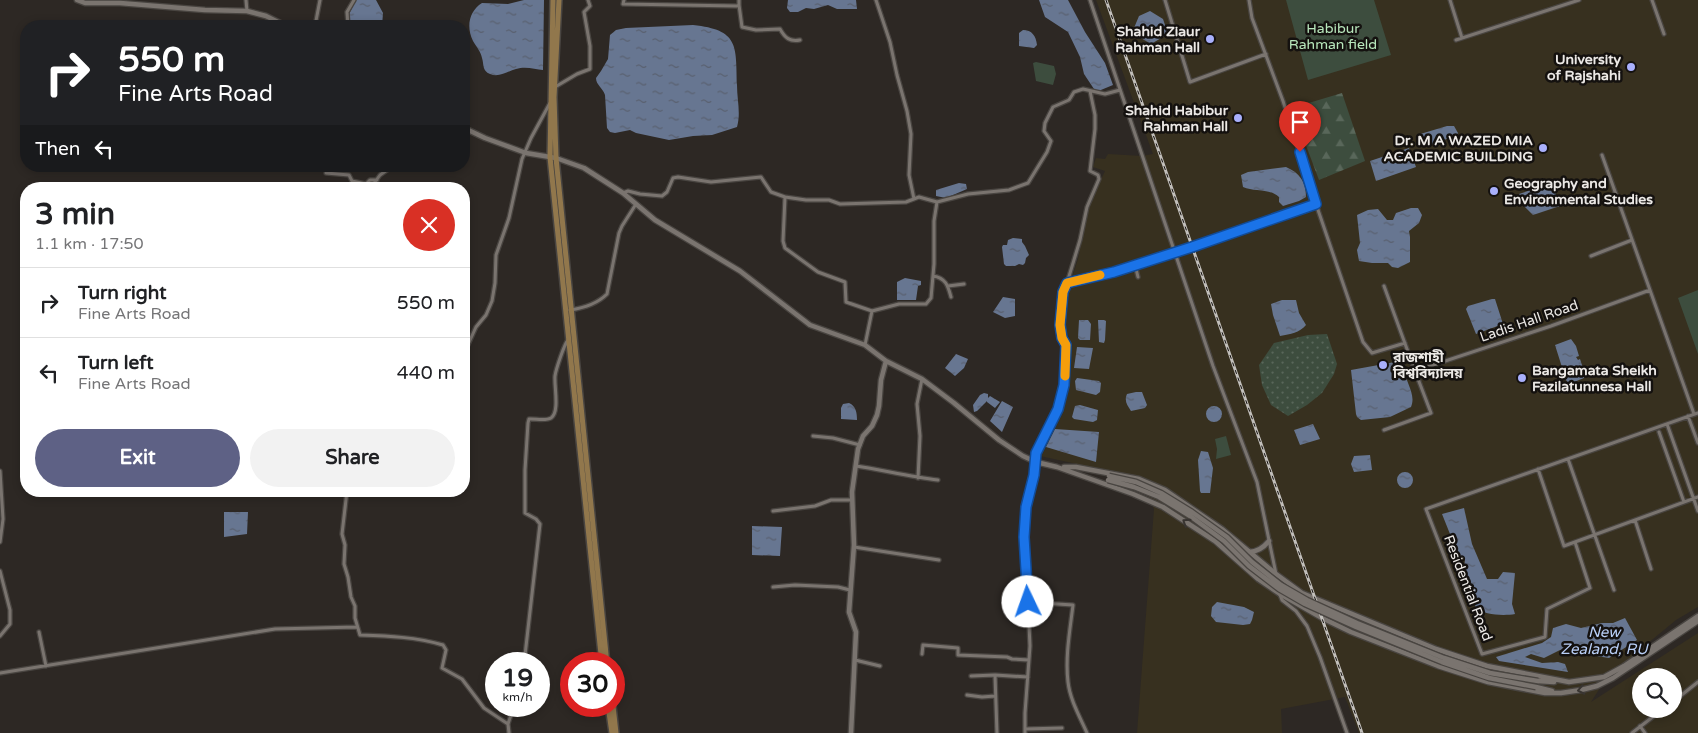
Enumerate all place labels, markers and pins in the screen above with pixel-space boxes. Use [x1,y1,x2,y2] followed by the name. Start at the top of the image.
[1115,23,1201,56] place label: Shahid Ziaur Rahman Hall
[1204,33,1216,45] marker: Shahid Ziaur Rahman Hall
[1547,51,1621,84] place label: University of Rajshahi
[1625,61,1637,73] marker: University of Rajshahi
[1279,101,1321,152] pin
[1125,102,1229,135] place label: Shahid Habibur Rahman Hall
[1232,112,1244,124] marker: Shahid Habibur Rahman Hall
[1384,132,1534,165] place label: Dr. M A WAZED MIA ACADEMIC BUILDING
[1537,142,1549,154] marker: Dr. M A WAZED MIA ACADEMIC BUILDING
[1504,175,1653,208] place label: Geography and Environmental Studies
[1488,185,1500,197] marker: Geography and Environmental Studies
[1392,349,1463,382] place label: রাজশাহী বিশ্ববিদ্যালয়
[1377,359,1389,371] marker: রাজশাহী বিশ্ববিদ্যালয়
[1532,362,1657,395] place label: Bangamata Sheikh Fazilatunnesa Hall
[1516,372,1528,384] marker: Bangamata Sheikh Fazilatunnesa Hall

